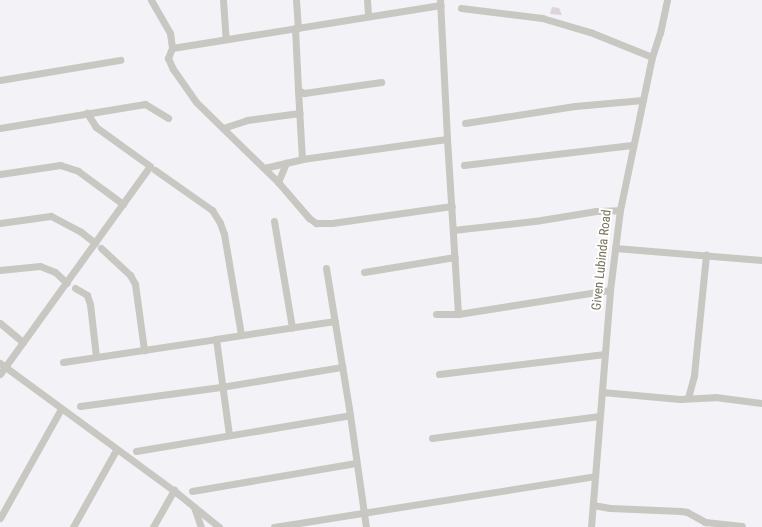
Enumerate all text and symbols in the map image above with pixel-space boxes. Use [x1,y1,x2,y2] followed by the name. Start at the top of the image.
[589,209,615,311] street label: Given Lubinda Road

